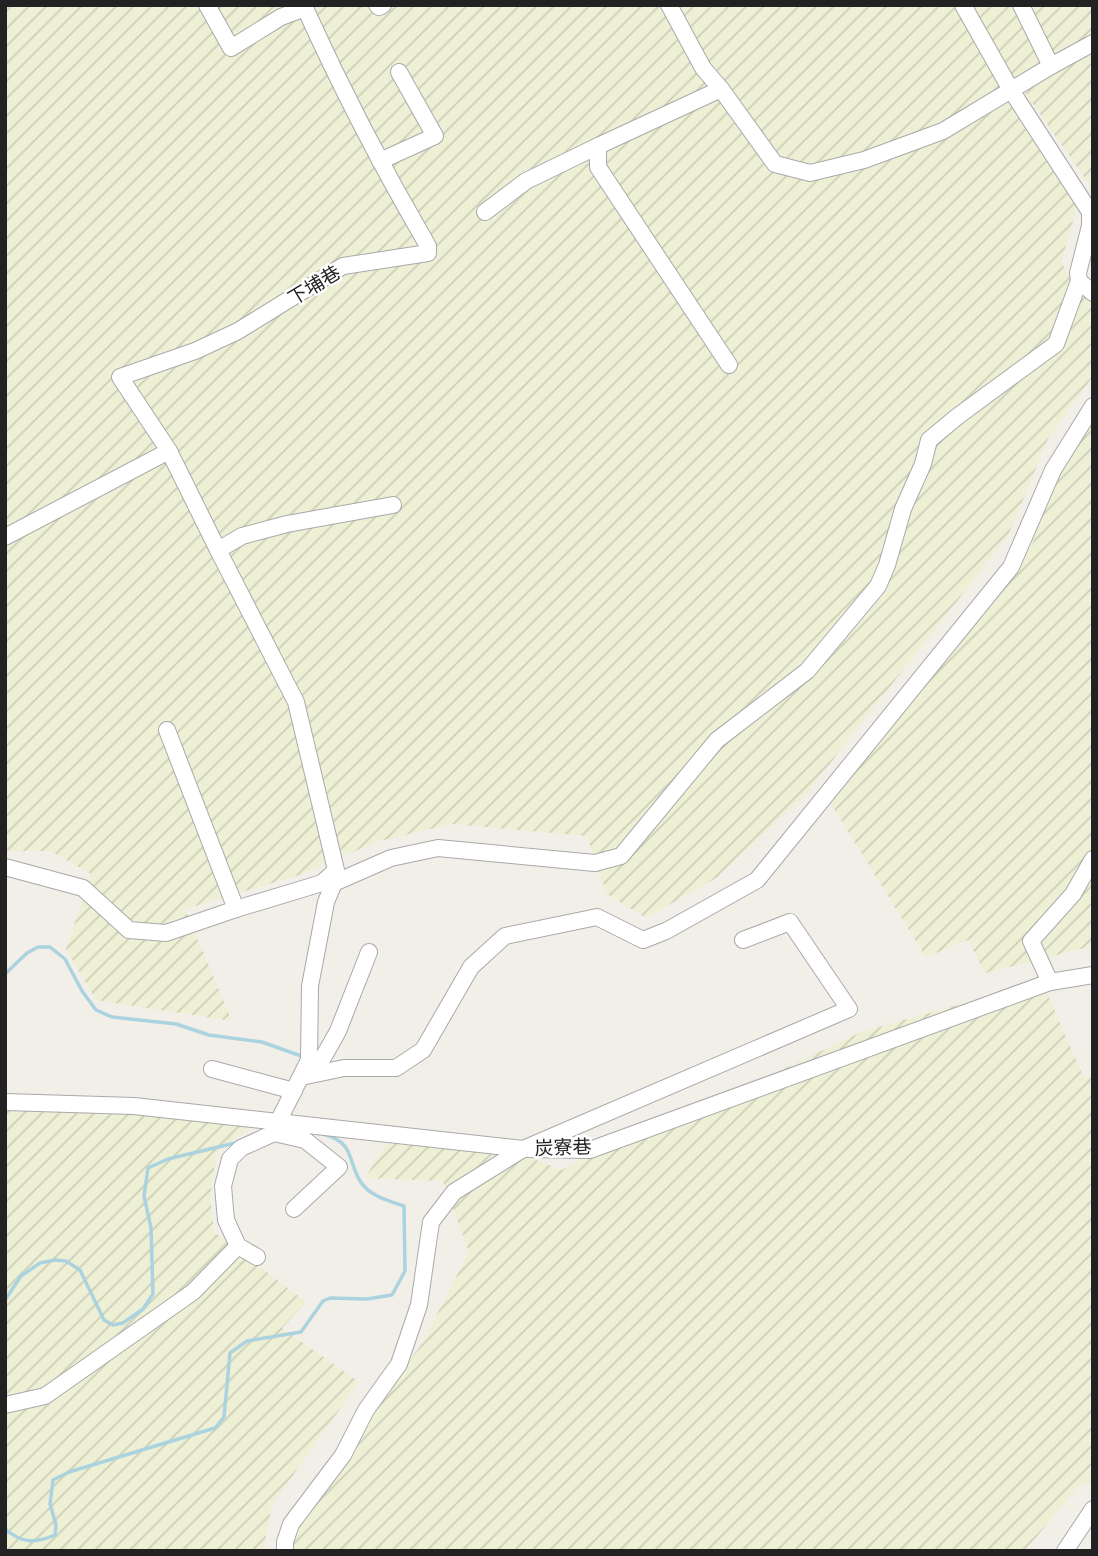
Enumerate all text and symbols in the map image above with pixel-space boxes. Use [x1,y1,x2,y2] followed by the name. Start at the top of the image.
[284,261,345,310] street label: 下埔巷
[534,1135,592,1160] street label: 炭寮巷

